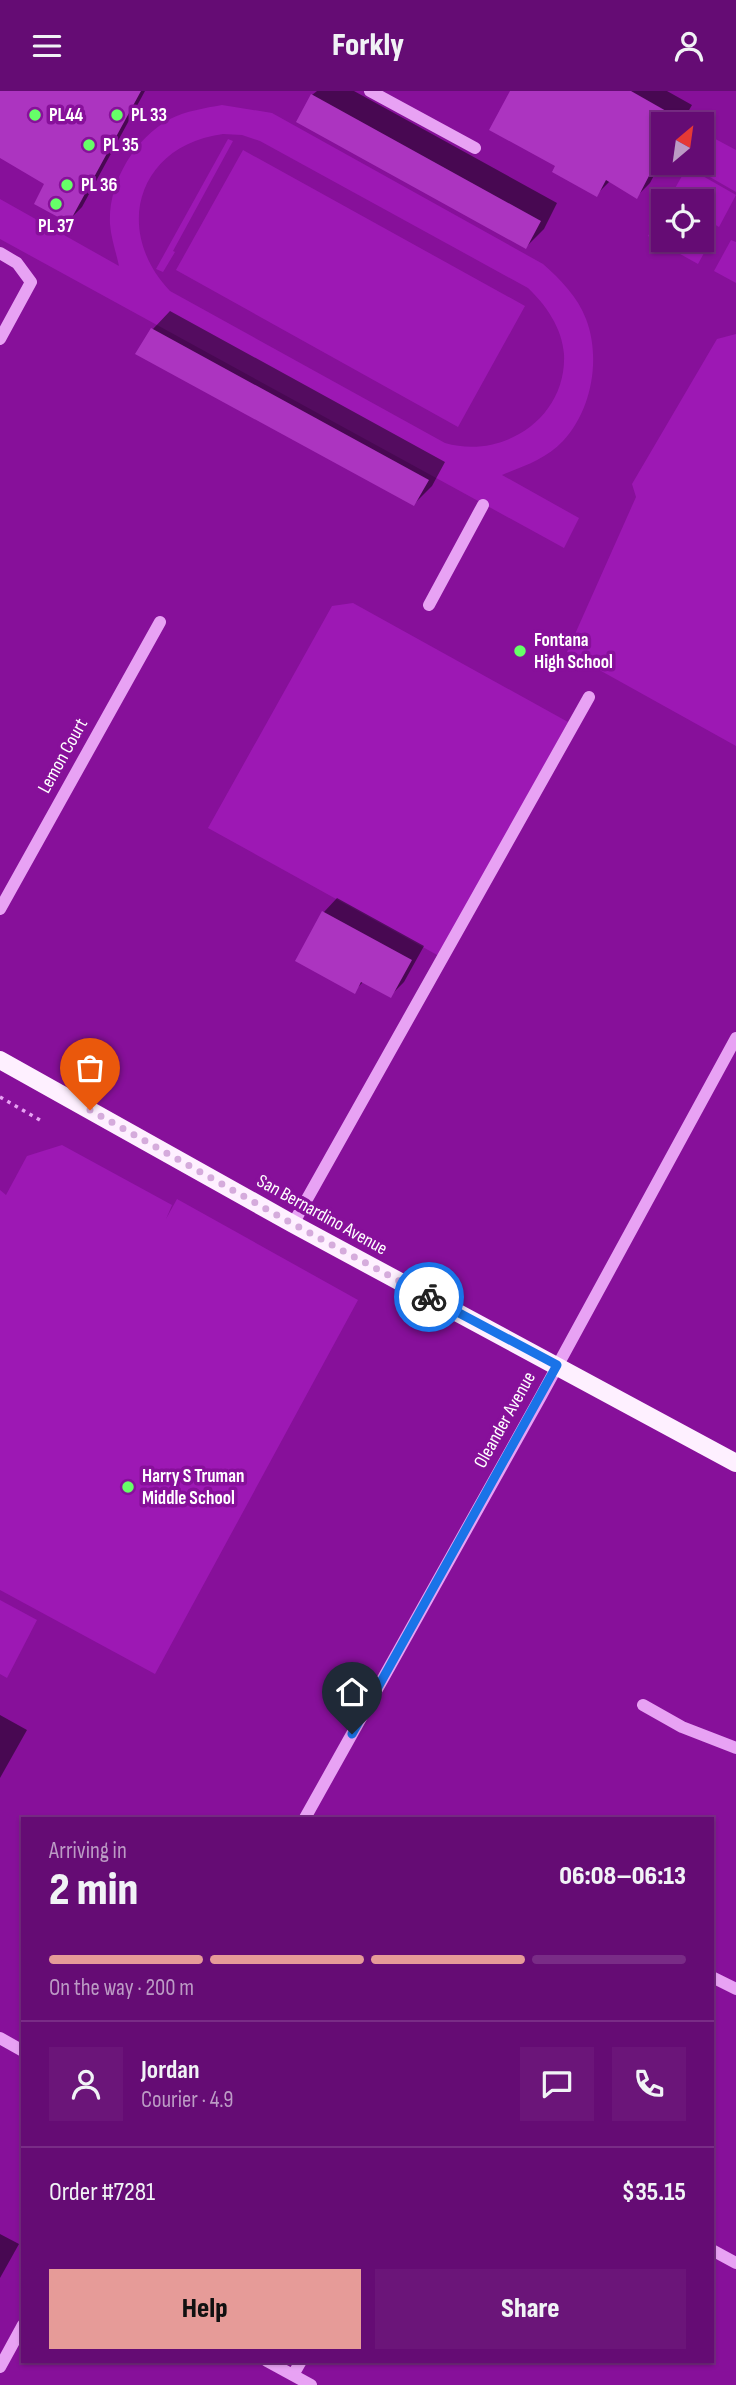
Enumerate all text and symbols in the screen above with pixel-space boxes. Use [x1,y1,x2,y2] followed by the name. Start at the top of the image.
[332,26,404,65] text: Forkly
[28,27,66,65] icon: menu
[670,27,708,65] icon: person
[49,104,83,127] place label: PL44
[131,104,167,127] place label: PL 33
[27,107,43,123] marker: PL44
[109,107,125,123] marker: PL 33
[651,112,714,175] north arrow
[651,112,714,252] map controls
[103,134,139,157] place label: PL 35
[81,137,97,153] marker: PL 35
[81,174,118,197] place label: PL 36
[59,177,75,193] marker: PL 36
[651,189,714,252] button: locate
[48,196,64,212] marker: PL 37
[38,215,75,238] place label: PL 37
[534,629,613,674] place label: Fontana High School
[512,643,528,659] marker: Fontana High School
[33,714,93,797] street label: Lemon Court
[60,1038,120,1110] pin
[71,1049,109,1087] icon: bag
[253,1170,391,1260] street label: San Bernardino Avenue
[394,1262,464,1332] courier
[410,1278,448,1316] icon: bike
[469,1368,541,1472] street label: Oleander Avenue
[142,1465,244,1510] place label: Harry S Truman Middle School
[120,1479,136,1495] marker: Harry S Truman Middle School
[322,1662,382,1734] pin
[333,1673,371,1711] icon: home
[49,1837,127,1865] text: Arriving in
[559,1861,686,1892] text: 06:08–06:13
[49,1863,138,1918] text: 2 min
[49,1974,194,2002] text: On the way · 200 m
[49,2047,123,2121] button: person
[520,2047,594,2121] button: chat
[612,2047,686,2121] button: phone
[141,2055,199,2086] text: Jordan
[141,2086,233,2114] text: Courier · 4.9
[49,2177,155,2208] text: Order #7281
[622,2177,686,2208] text: $35.15
[49,2269,361,2349] button: Help
[375,2269,686,2349] button: Share

